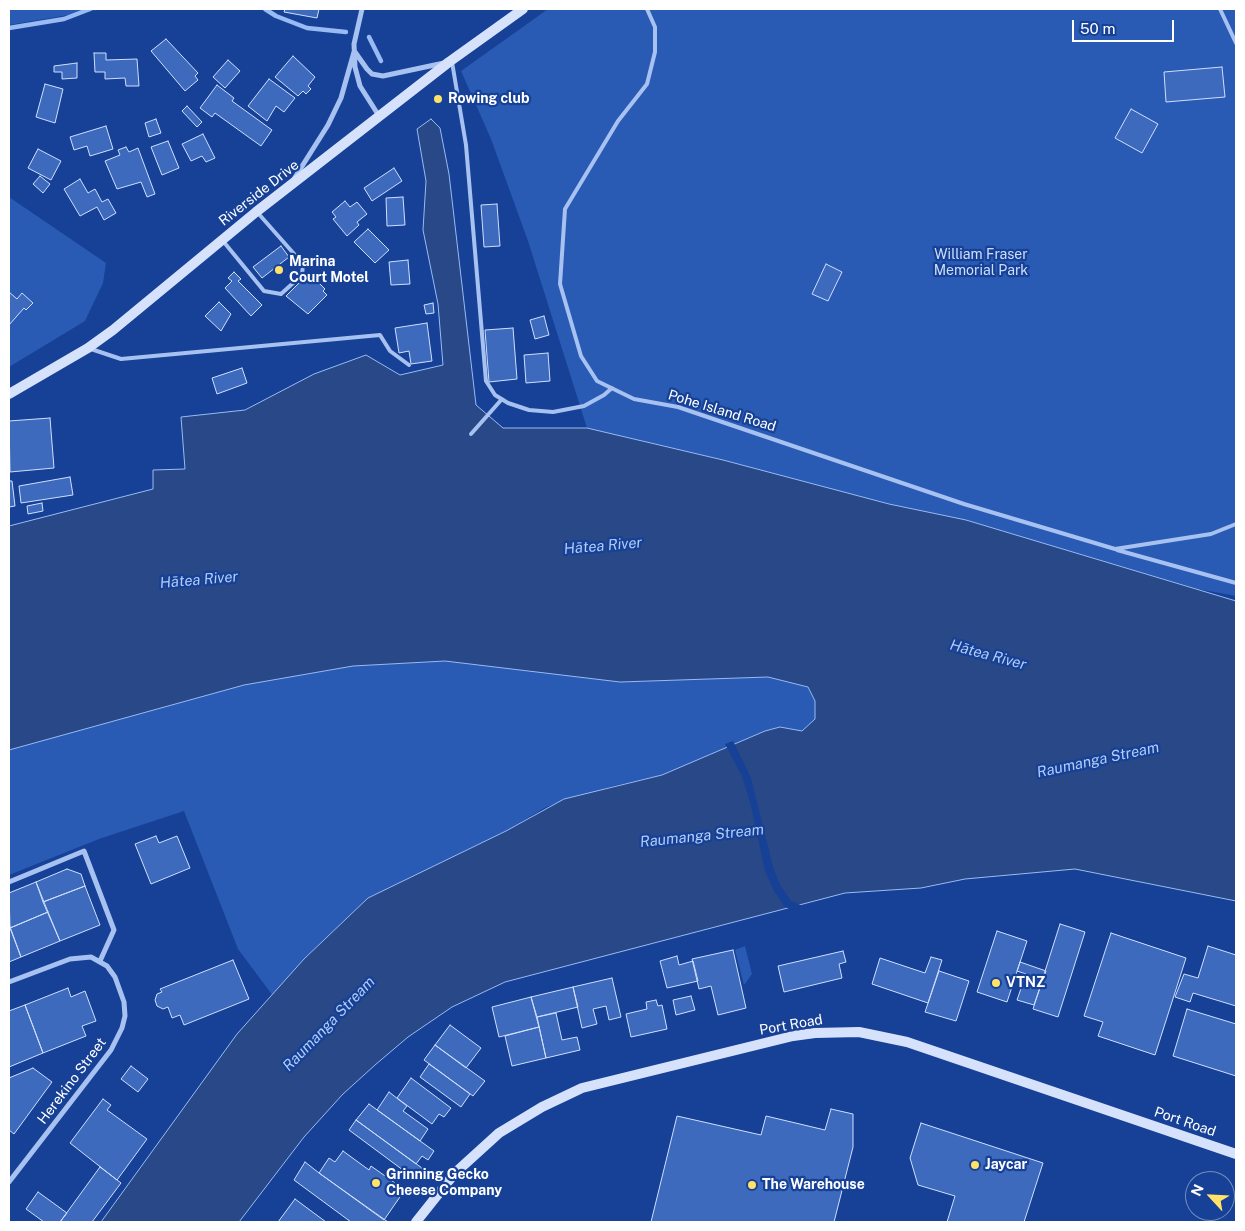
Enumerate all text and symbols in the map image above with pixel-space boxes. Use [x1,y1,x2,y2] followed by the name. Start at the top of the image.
[1075,10,1178,42] scale bar
[1080,20,1115,37] text: 50 m
[448,91,529,107] place label: Rowing club
[432,93,444,105] marker: Rowing club
[216,157,302,229] street label: Riverside Drive
[934,247,1028,280] park label: William Fraser Memorial Park
[289,254,369,286] place label: Marina Court Motel
[273,264,285,276] marker: Marina Court Motel
[666,387,778,435] street label: Pohe Island Road
[563,534,643,558] water label: Hātea River
[159,568,239,592] water label: Hātea River
[948,636,1028,674] water label: Hātea River
[1035,738,1161,782] water label: Raumanga Stream
[639,821,765,851] water label: Raumanga Stream
[279,973,379,1075] water label: Raumanga Stream
[1006,975,1045,991] place label: VTNZ
[990,977,1002,989] marker: VTNZ
[758,1011,824,1039] street label: Port Road
[34,1035,110,1127] street label: Herekino Street
[1152,1104,1218,1140] street label: Port Road
[985,1157,1027,1173] place label: Jaycar
[969,1159,981,1171] marker: Jaycar
[386,1167,502,1200] place label: Grinning Gecko Cheese Company
[1185,1171,1235,1221] north arrow
[370,1177,382,1189] marker: Grinning Gecko Cheese Company
[762,1177,865,1193] place label: The Warehouse
[746,1179,758,1191] marker: The Warehouse
[1188,1182,1207,1198] text: N

